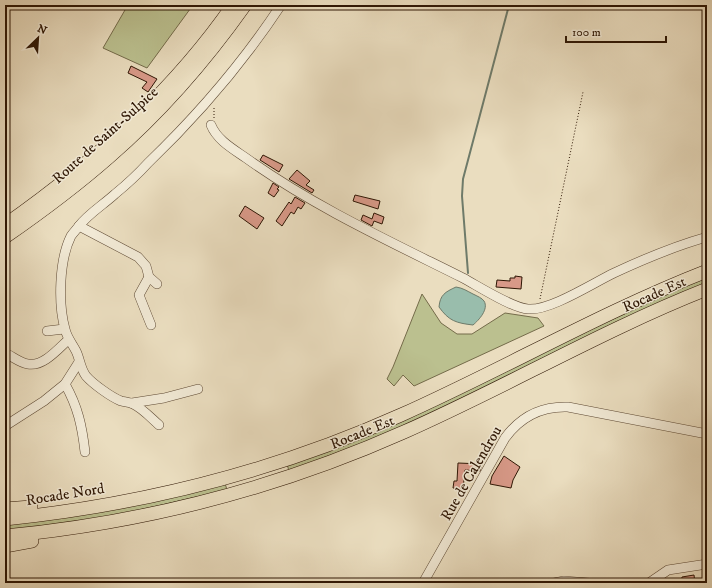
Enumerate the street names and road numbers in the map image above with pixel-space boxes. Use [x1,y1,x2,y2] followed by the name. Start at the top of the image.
[48,83,162,188] street label: Route de Saint-Sulpice
[620,272,689,317] street label: Rocade Est
[327,411,397,454] street label: Rocade Est
[437,423,506,524] street label: Rue de Calendrou
[24,479,106,510] street label: Rocade Nord

